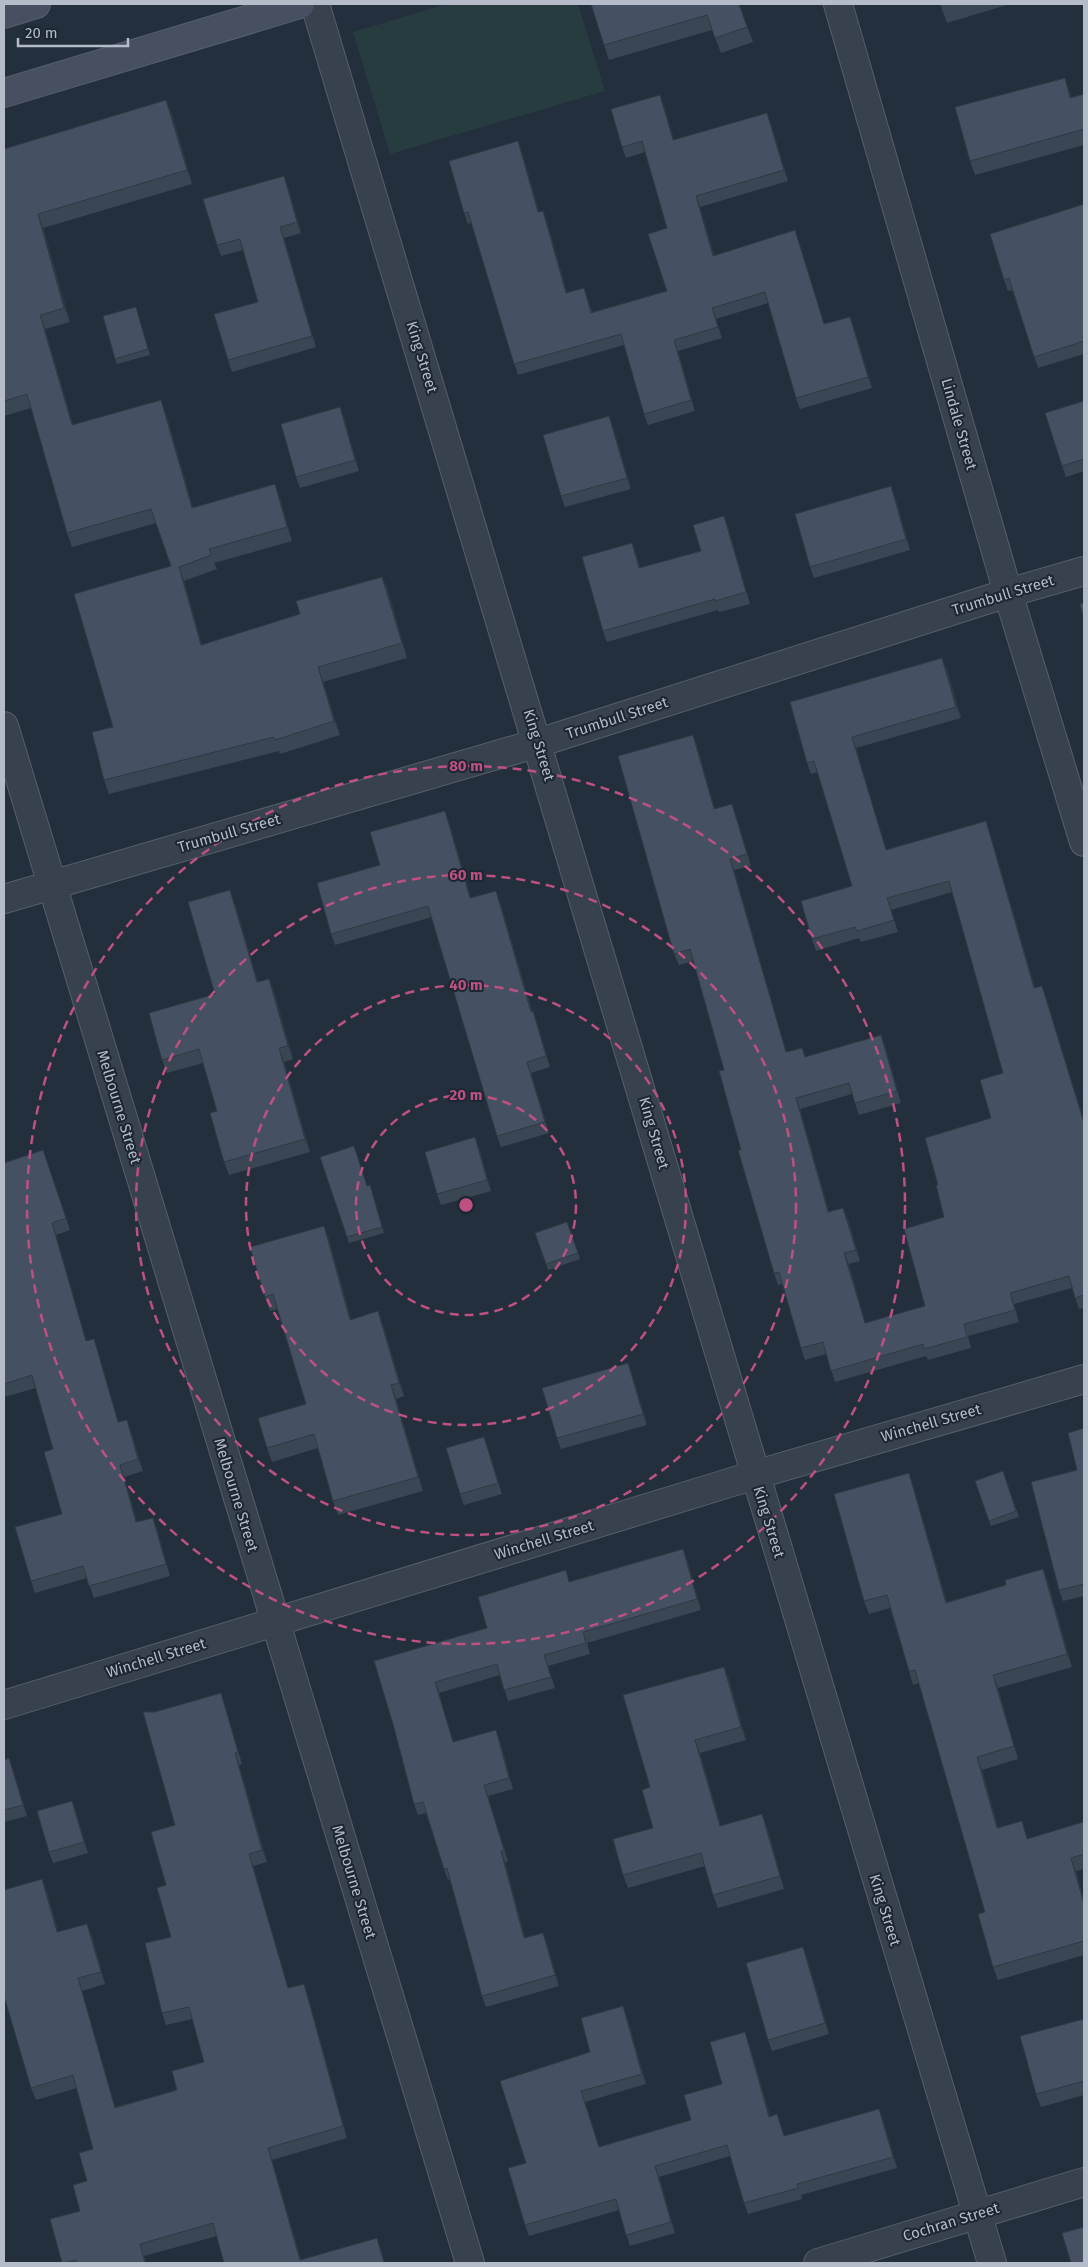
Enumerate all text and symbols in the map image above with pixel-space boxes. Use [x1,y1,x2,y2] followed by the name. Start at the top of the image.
[18,15,128,47] scale bar
[25,24,58,42] text: 20 m
[403,319,442,396] street label: King Street
[937,376,981,473] street label: Lindale Street
[950,571,1057,619] street label: Trumbull Street
[564,693,671,743] street label: Trumbull Street
[520,707,559,784] street label: King Street
[449,757,483,775] text: 80 m
[176,810,283,856] street label: Trumbull Street
[449,866,483,884] text: 60 m
[449,976,483,994] text: 40 m
[93,1048,145,1167] street label: Melbourne Street
[450,1086,482,1104] text: 20 m
[635,1095,673,1172] street label: King Street
[457,1196,475,1214] centre of rings
[879,1400,984,1446] street label: Winchell Street
[210,1436,262,1555] street label: Melbourne Street
[750,1484,789,1561] street label: King Street
[492,1516,596,1564] street label: Winchell Street
[104,1634,208,1682] street label: Winchell Street
[328,1823,380,1942] street label: Melbourne Street
[866,1872,905,1949] street label: King Street
[901,2199,1002,2245] street label: Cochran Street

